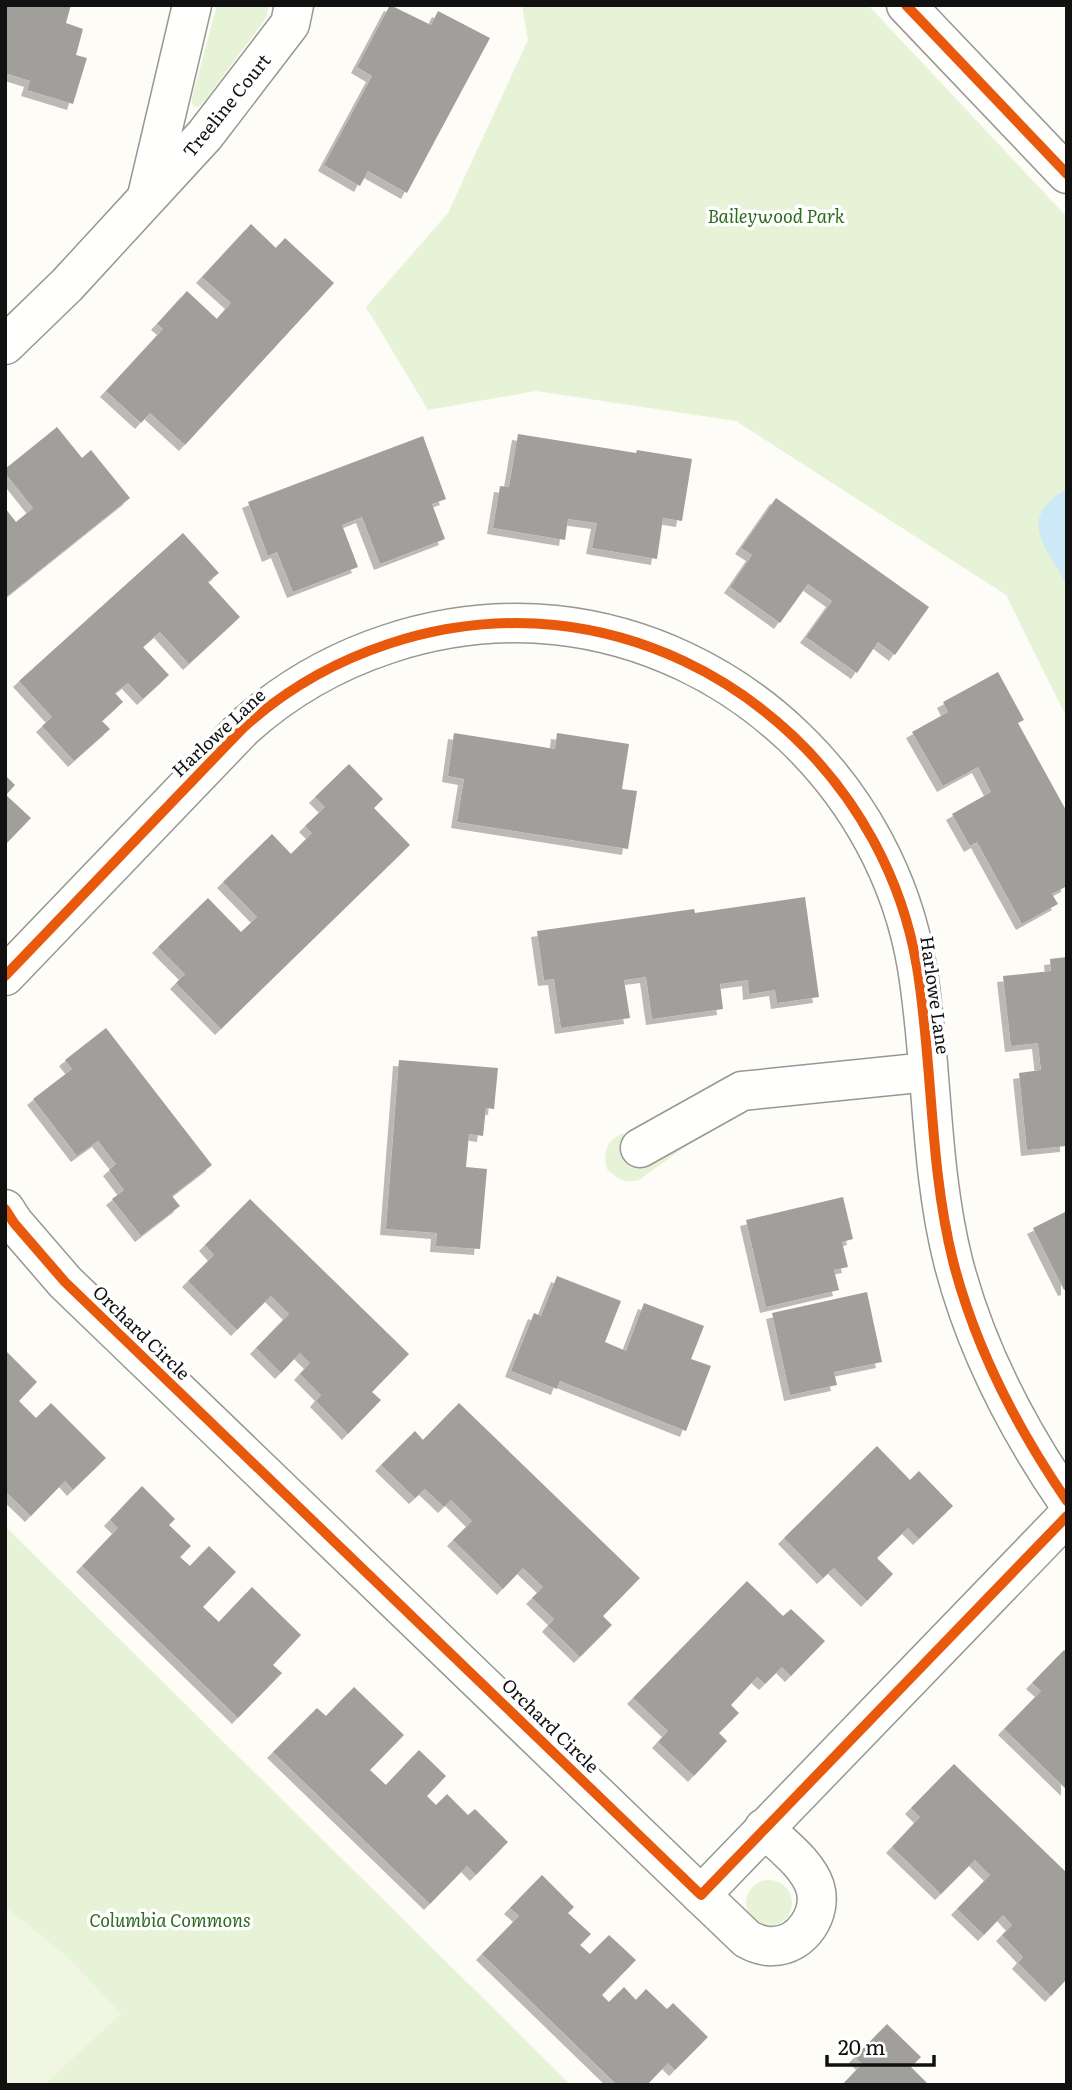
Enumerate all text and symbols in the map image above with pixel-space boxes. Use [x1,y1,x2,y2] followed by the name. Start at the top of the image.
[176,47,277,163] street label: Treeline Court
[707,202,845,229] park label: Baileywood Park
[165,681,271,783] street label: Harlowe Lane
[914,934,958,1056] street label: Harlowe Lane
[87,1278,197,1386] street label: Orchard Circle
[496,1671,606,1779] street label: Orchard Circle
[89,1906,251,1933] park label: Columbia Commons
[827,2024,934,2068] scale bar
[838,2030,885,2061] text: 20 m

